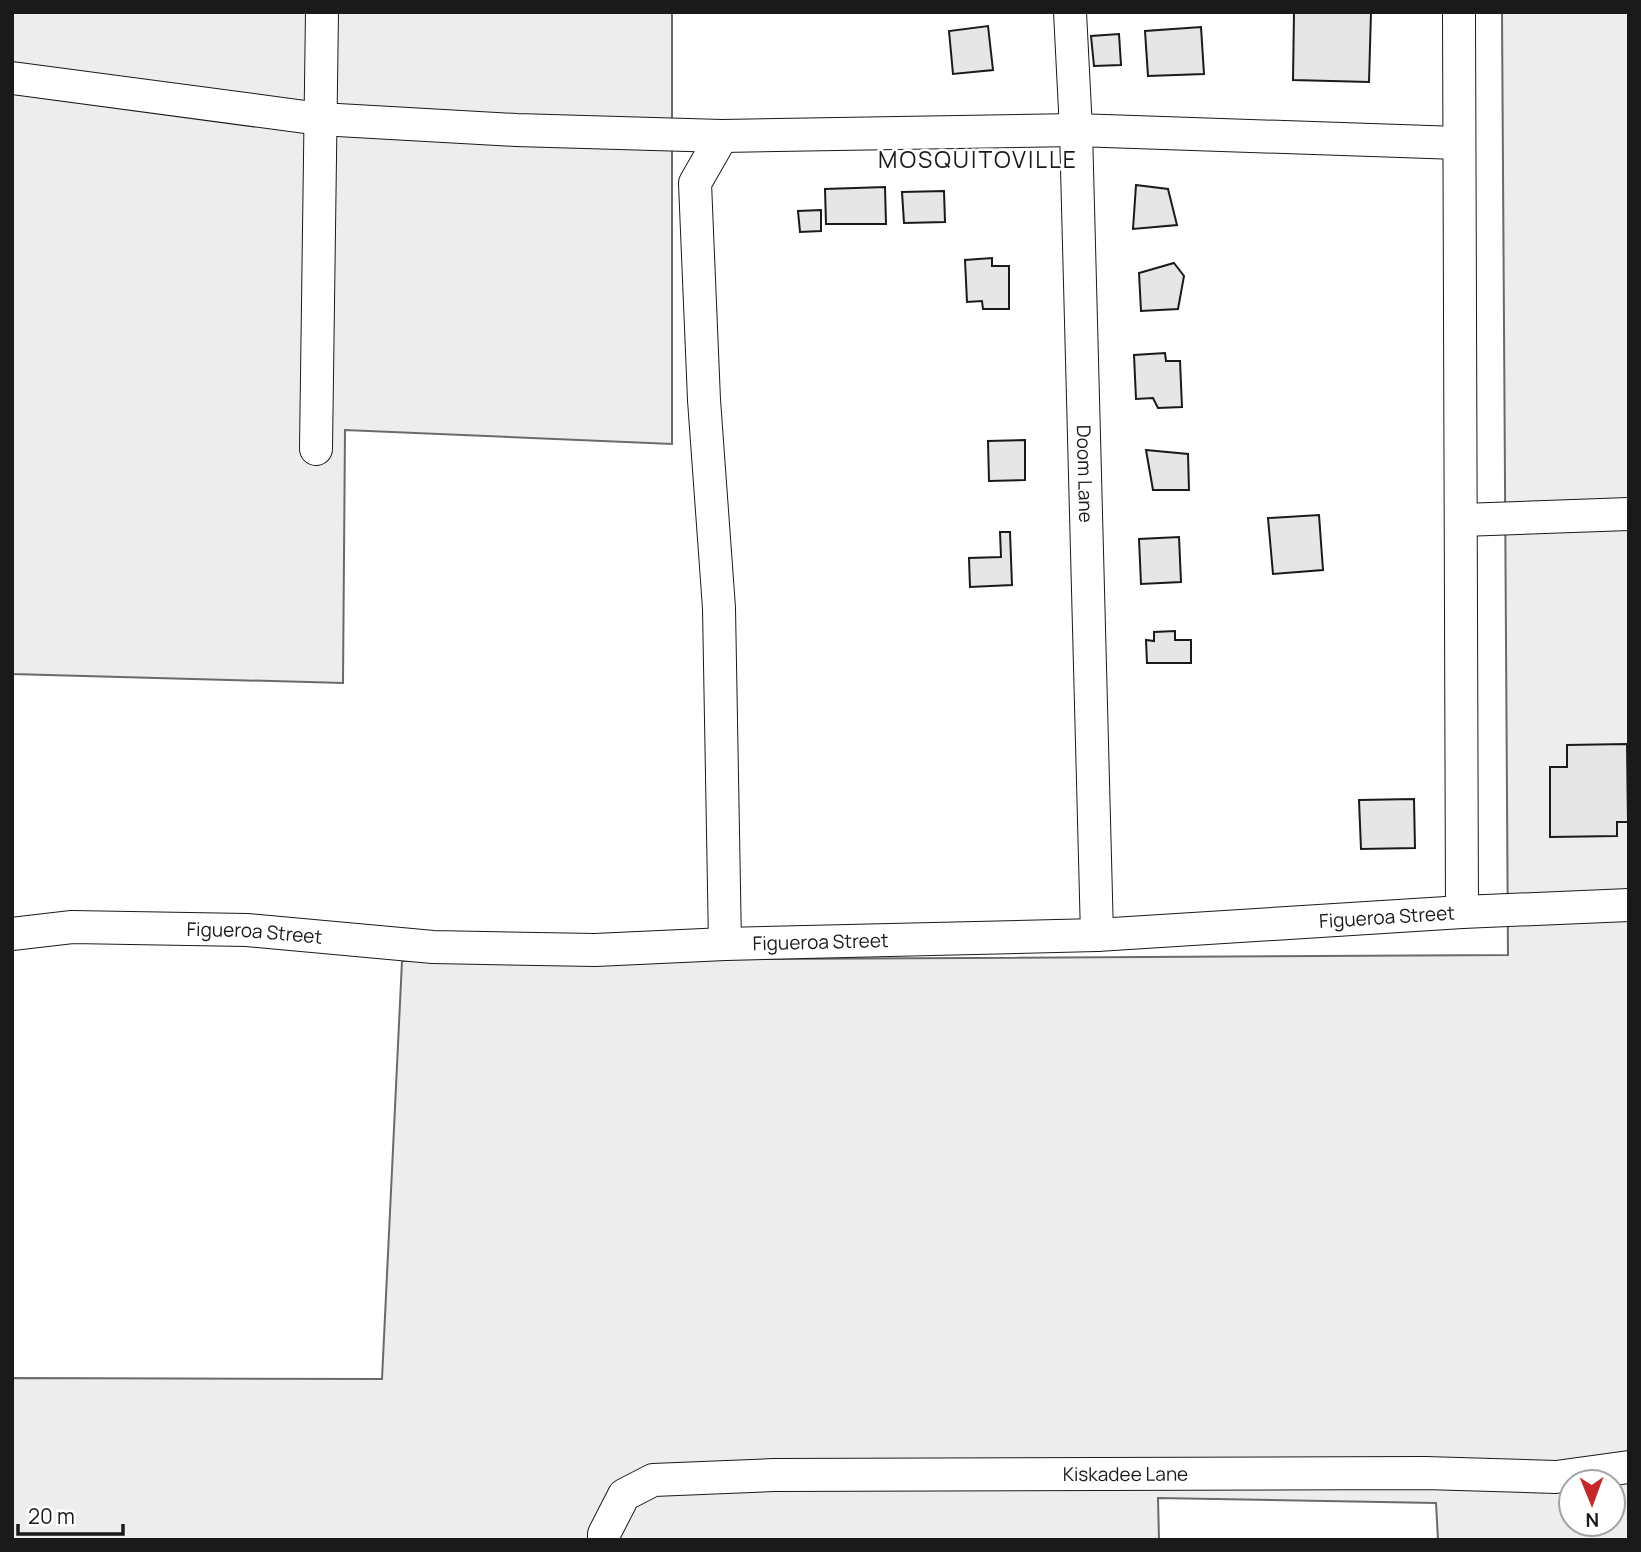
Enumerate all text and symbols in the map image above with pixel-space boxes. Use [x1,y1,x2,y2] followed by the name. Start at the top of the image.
[878,143,1078,175] district label: MOSQUITOVILLE
[1071,425,1099,523] street label: Doom Lane
[1318,899,1456,934] street label: Figueroa Street
[186,916,323,950] street label: Figueroa Street
[752,927,889,956] street label: Figueroa Street
[1063,1461,1188,1487] street label: Kiskadee Lane
[1557,1468,1627,1538] north arrow
[18,1492,122,1536] scale bar
[28,1502,75,1530] text: 20 m
[1585,1507,1599,1533] text: N

